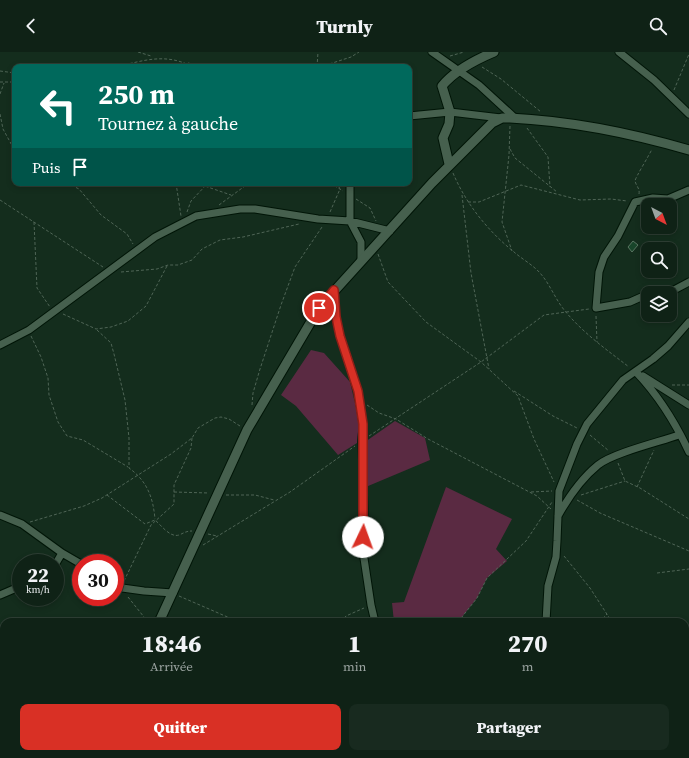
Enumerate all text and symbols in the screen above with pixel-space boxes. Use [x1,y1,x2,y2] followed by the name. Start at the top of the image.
[316,14,373,39] text: Turnly
[20,15,42,37] icon: back
[647,15,669,37] icon: search
[98,75,175,113] text: 250 m
[32,80,84,132] icon: left
[98,111,238,136] text: Tournez à gauche
[69,156,91,178] icon: arrive
[32,157,61,178] text: Puis
[641,198,677,234] north arrow
[641,198,677,322] map controls
[641,242,677,278] button: search
[641,286,677,322] button: layers
[302,291,336,325] pin
[308,297,330,319] icon: arrive
[342,516,384,558] position arrow
[72,554,124,606] speed limit sign: 30
[27,561,49,589] text: 22
[26,583,50,596] text: km/h
[141,627,202,660] text: 18:46
[348,627,361,660] text: 1
[508,627,548,660] text: 270
[150,658,193,675] text: Arrivée
[343,658,366,675] text: min
[522,658,534,675] text: m
[20,704,341,750] button: Quitter
[349,704,669,750] button: Partager

